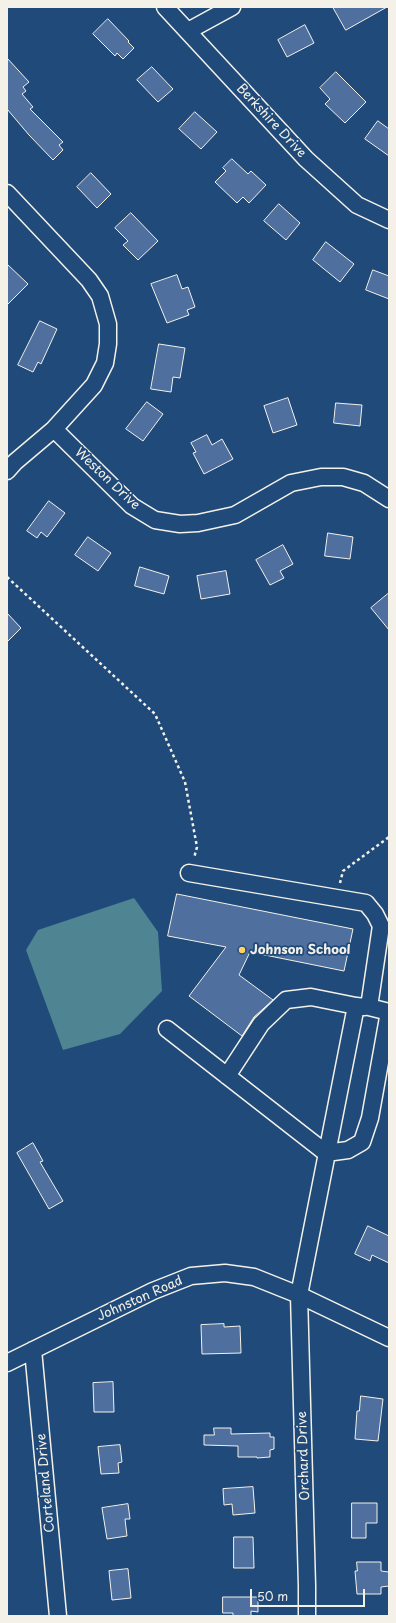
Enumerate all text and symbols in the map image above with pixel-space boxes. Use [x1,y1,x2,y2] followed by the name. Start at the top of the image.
[233,81,309,161] street label: Berkshire Drive
[71,445,143,513] street label: Weston Drive
[250,942,351,958] place label: Johnson School
[237,945,247,955] marker: Johnson School
[95,1273,185,1325] street label: Johnston Road
[295,1411,313,1501] street label: Orchard Drive
[34,1433,58,1533] street label: Corteland Drive
[252,1581,367,1607] scale bar
[257,1587,288,1605] text: 50 m

